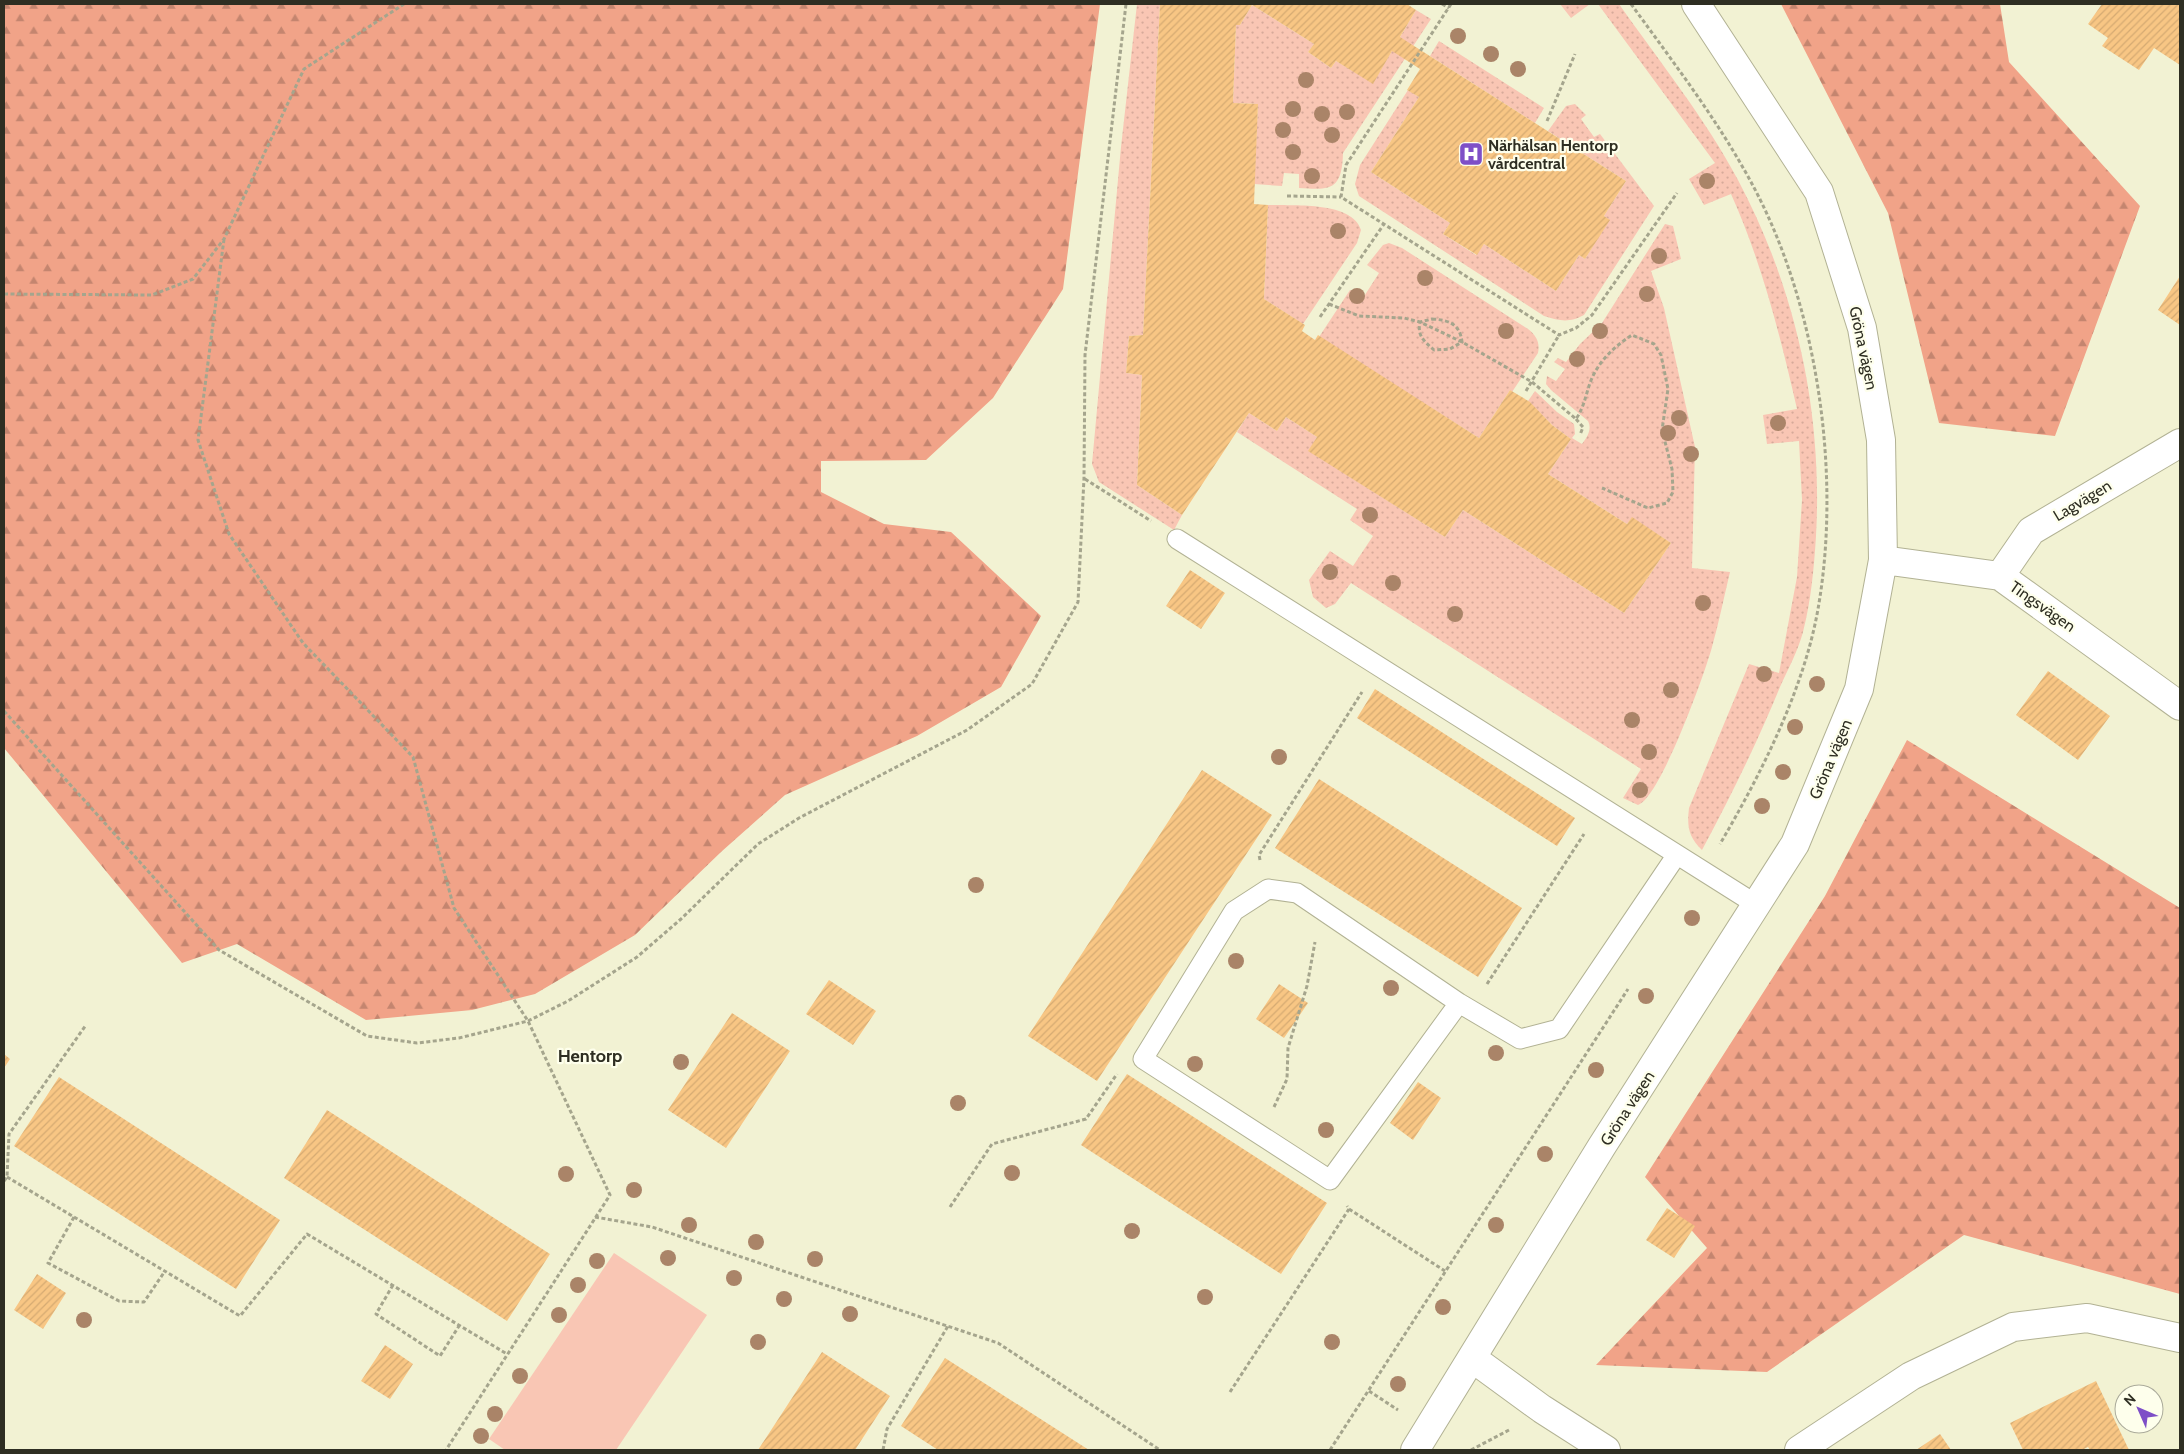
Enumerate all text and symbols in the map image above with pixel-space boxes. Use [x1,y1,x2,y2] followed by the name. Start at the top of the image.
[1488,136,1618,173] place label: Närhälsan Hentorp vårdcentral
[1458,141,1484,167] hospital icon: Närhälsan Hentorp vårdcentral
[1845,305,1882,392] street label: Gröna vägen
[2050,476,2115,525] street label: Lagvägen
[2006,577,2079,636] street label: Tingsvägen
[1805,716,1856,802] street label: Gröna vägen
[558,1045,622,1067] district label: Hentorp
[1596,1067,1659,1149] street label: Gröna vägen
[2114,1384,2164,1434] north arrow
[2120,1390,2140,1410] text: N

